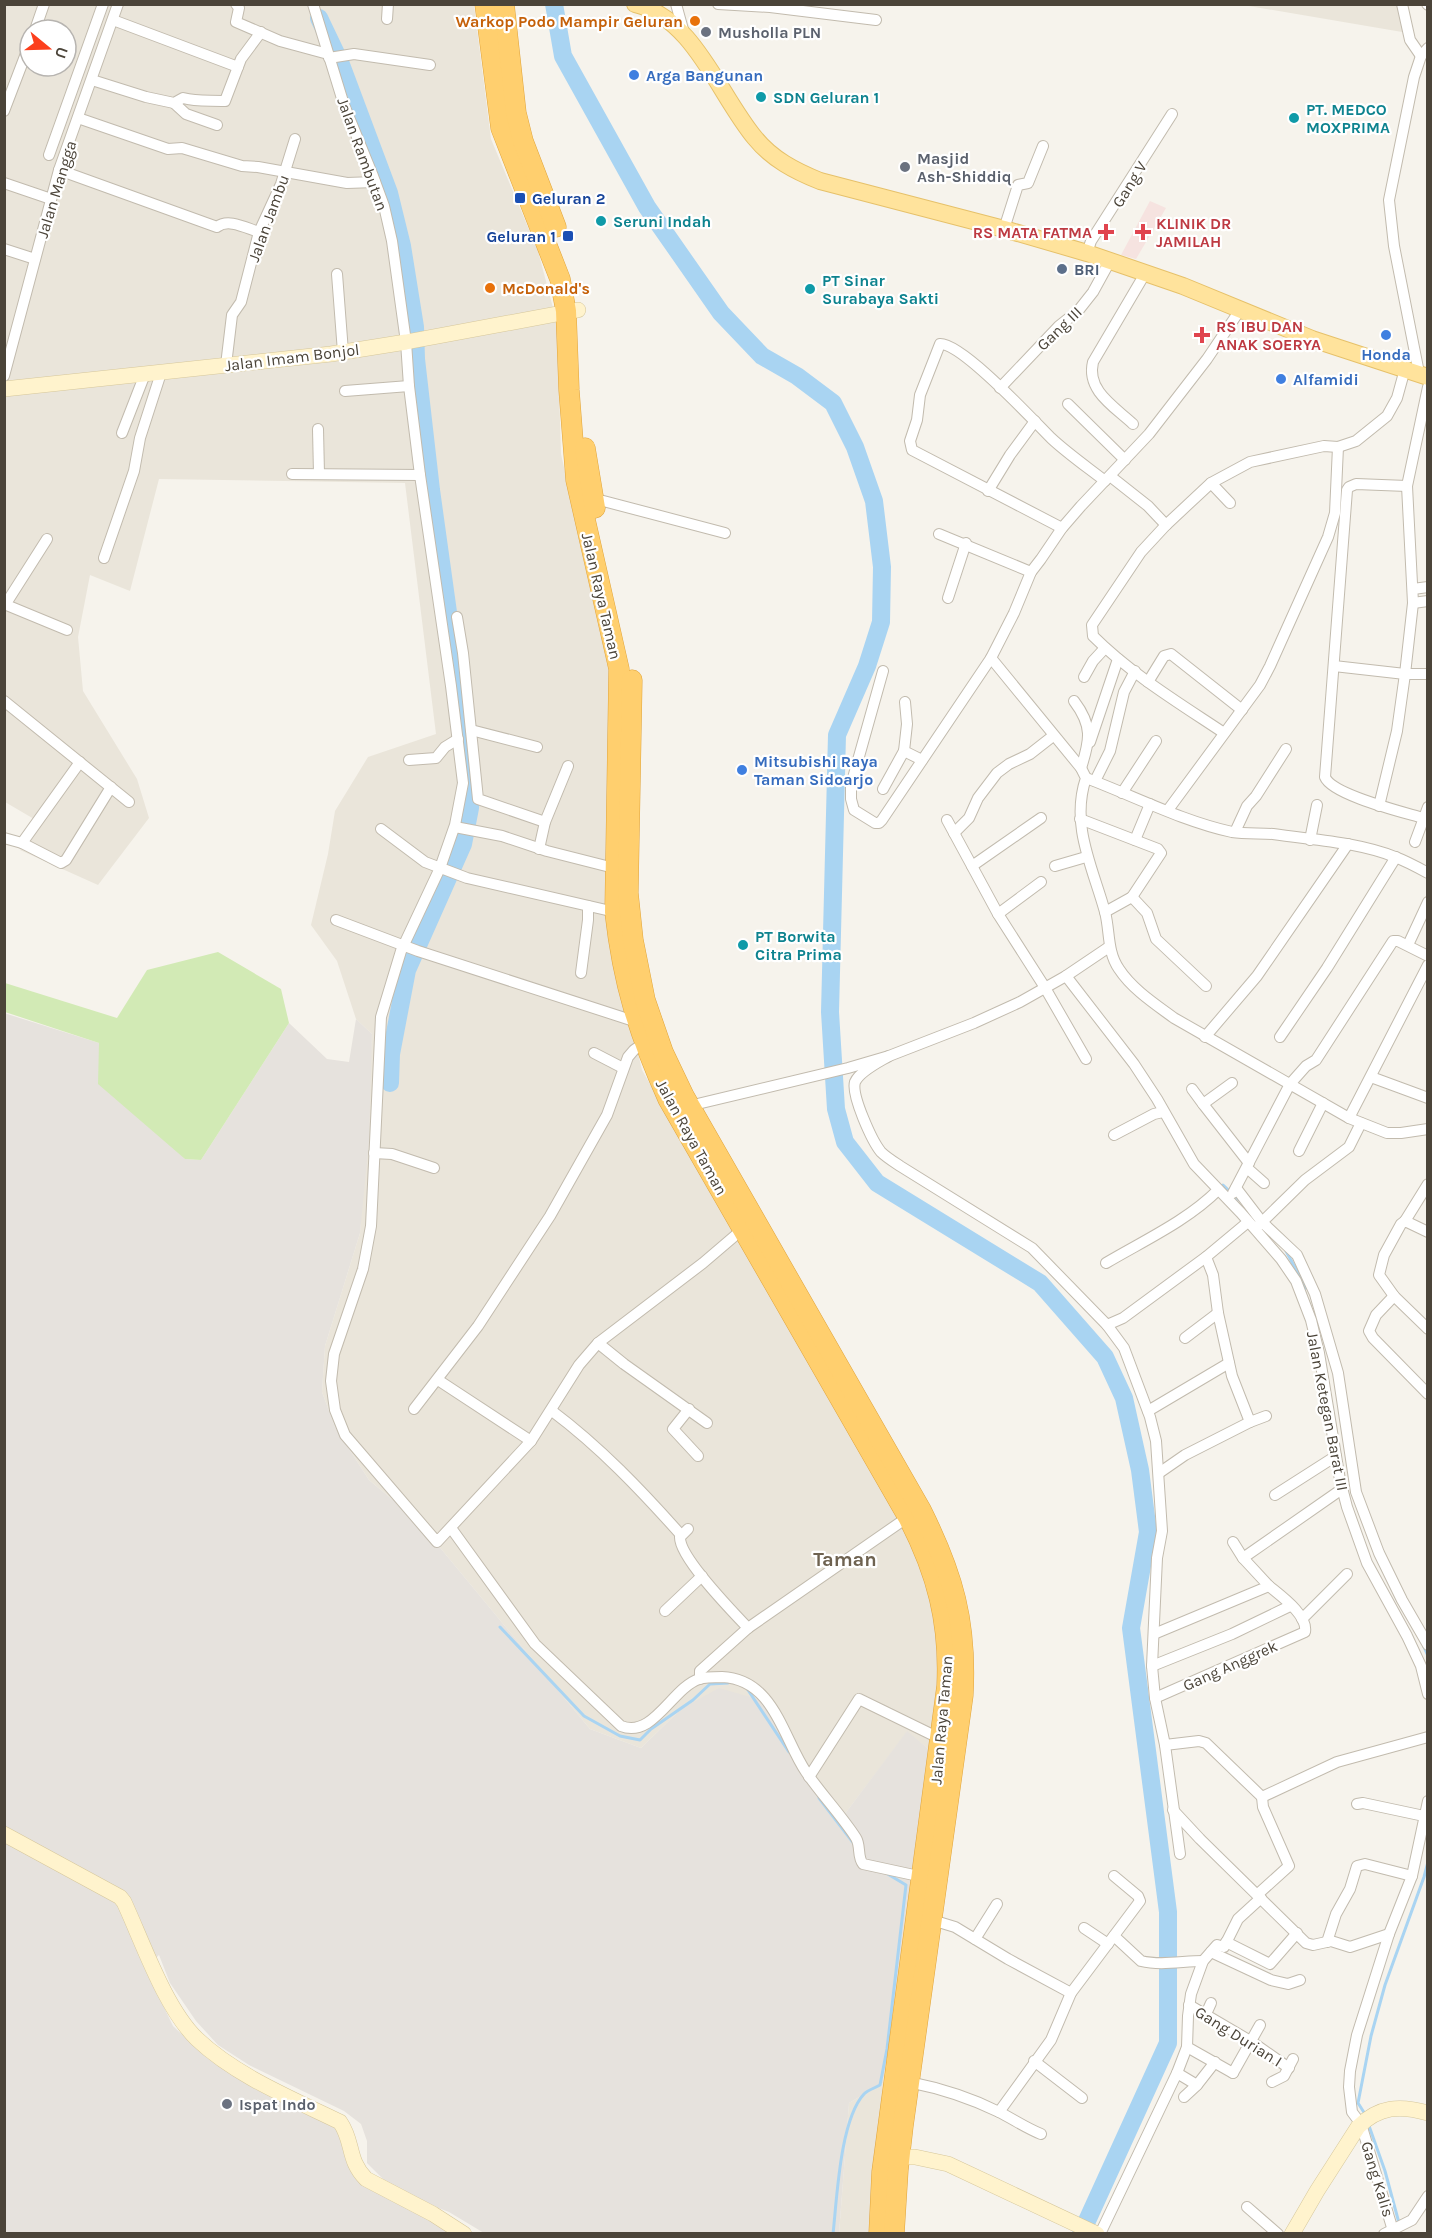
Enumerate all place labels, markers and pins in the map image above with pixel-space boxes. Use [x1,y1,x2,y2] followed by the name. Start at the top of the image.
[456,12,683,31] place label: Warkop Podo Mampir Geluran
[688,14,702,28] marker: Warkop Podo Mampir Geluran
[718,23,821,42] place label: Musholla PLN
[699,25,713,39] marker: Musholla PLN
[646,66,763,85] place label: Arga Bangunan
[627,68,641,82] marker: Arga Bangunan
[773,88,879,107] place label: SDN Geluran 1
[754,90,768,104] marker: SDN Geluran 1
[1306,100,1390,137] place label: PT. MEDCO MOXPRIMA
[1287,111,1301,125] marker: PT. MEDCO MOXPRIMA
[917,149,1012,186] place label: Masjid Ash-Shiddiq
[898,160,912,174] marker: Masjid Ash-Shiddiq
[532,189,606,208] place label: Geluran 2
[513,191,527,205] marker: Geluran 2
[613,212,711,231] place label: Seruni Indah
[594,214,608,228] marker: Seruni Indah
[1156,214,1231,251] place label: KLINIK DR JAMILAH
[973,223,1092,242] place label: RS MATA FATMA
[1097,223,1115,241] marker: RS MATA FATMA
[1134,223,1152,241] marker: KLINIK DR JAMILAH
[486,227,556,246] place label: Geluran 1
[561,229,575,243] marker: Geluran 1
[1074,260,1100,279] place label: BRI
[1055,262,1069,276] marker: BRI
[822,271,939,308] place label: PT Sinar Surabaya Sakti
[502,279,590,298] place label: McDonald's
[483,281,497,295] marker: McDonald's
[803,282,817,296] marker: PT Sinar Surabaya Sakti
[1216,317,1321,354] place label: RS IBU DAN ANAK SOERYA
[1193,326,1211,344] marker: RS IBU DAN ANAK SOERYA
[1379,328,1393,342] marker: Honda
[1361,345,1411,364] place label: Honda
[1293,370,1359,389] place label: Alfamidi
[1274,372,1288,386] marker: Alfamidi
[754,752,878,789] place label: Mitsubishi Raya Taman Sidoarjo
[735,763,749,777] marker: Mitsubishi Raya Taman Sidoarjo
[755,927,842,964] place label: PT Borwita Citra Prima
[736,938,750,952] marker: PT Borwita Citra Prima
[239,2095,316,2114] place label: Ispat Indo
[220,2097,234,2111] marker: Ispat Indo

